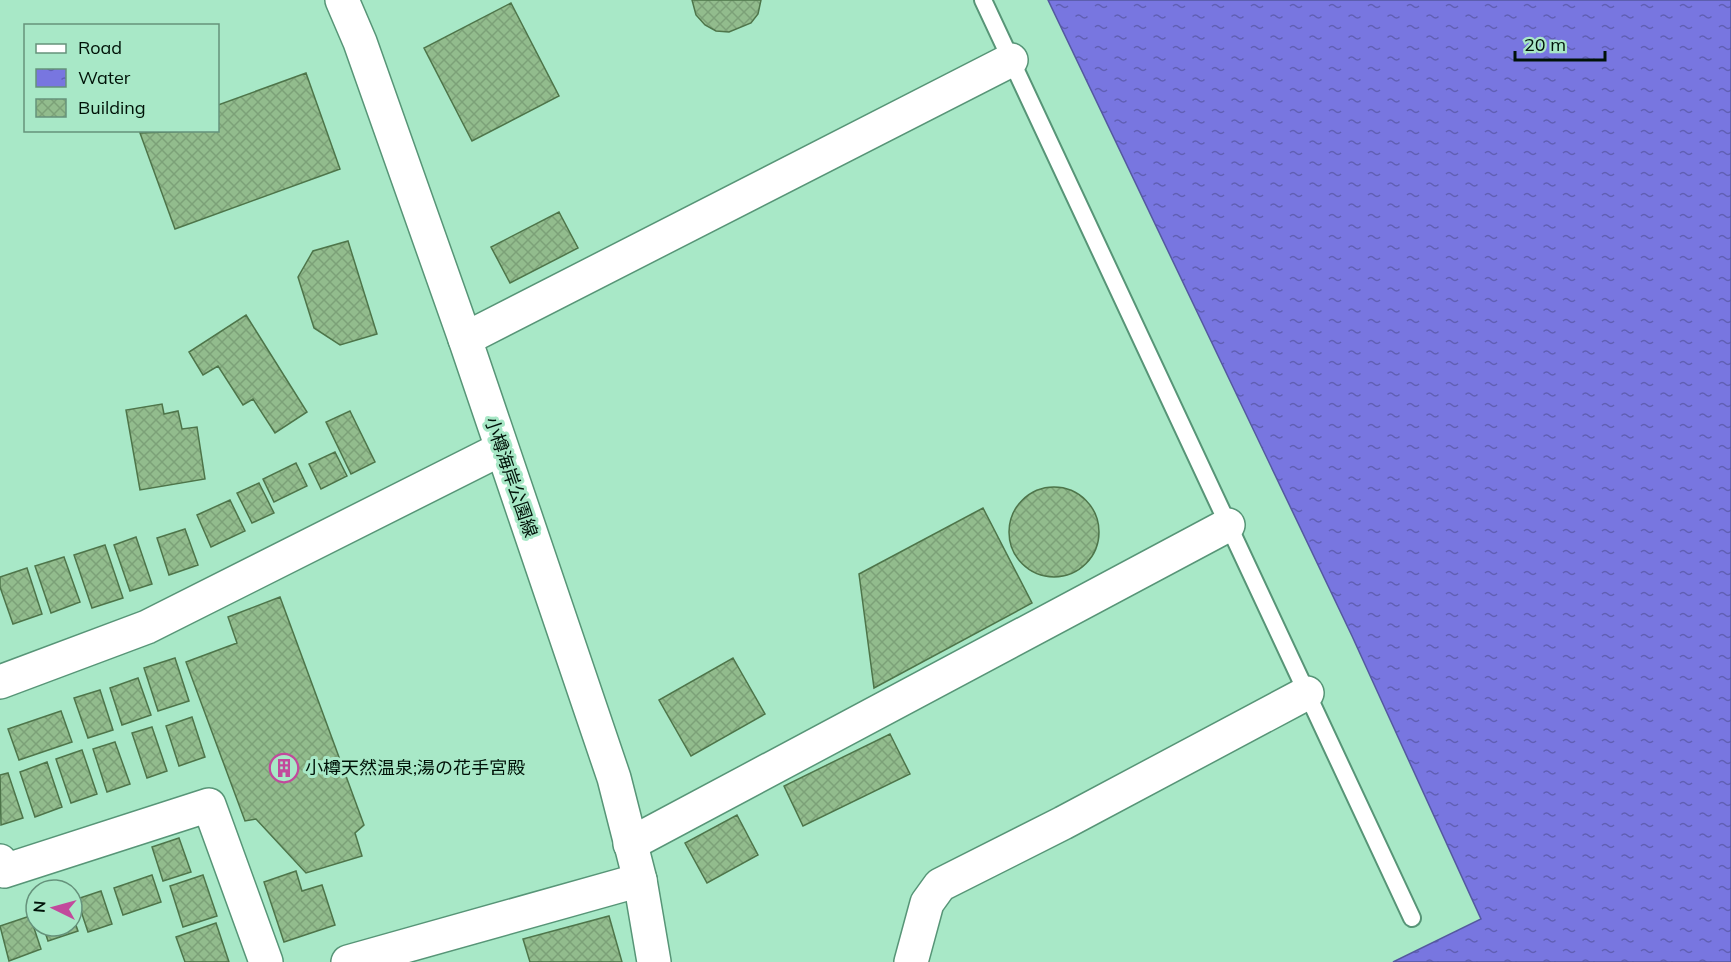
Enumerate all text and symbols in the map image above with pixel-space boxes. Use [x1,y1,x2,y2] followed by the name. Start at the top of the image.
[24,24,219,132] legend
[1515,24,1605,62] scale bar
[1524,33,1566,56] text: 20 m
[78,36,122,59] text: Road
[78,66,131,89] text: Water
[78,96,146,119] text: Building
[480,414,543,540] street label: 小樽海岸公園線
[268,752,300,784] building icon: 小樽天然温泉;湯の花手宮殿
[305,756,525,779] place label: 小樽天然温泉;湯の花手宮殿
[24,878,84,938] north arrow
[29,900,50,914] text: N

